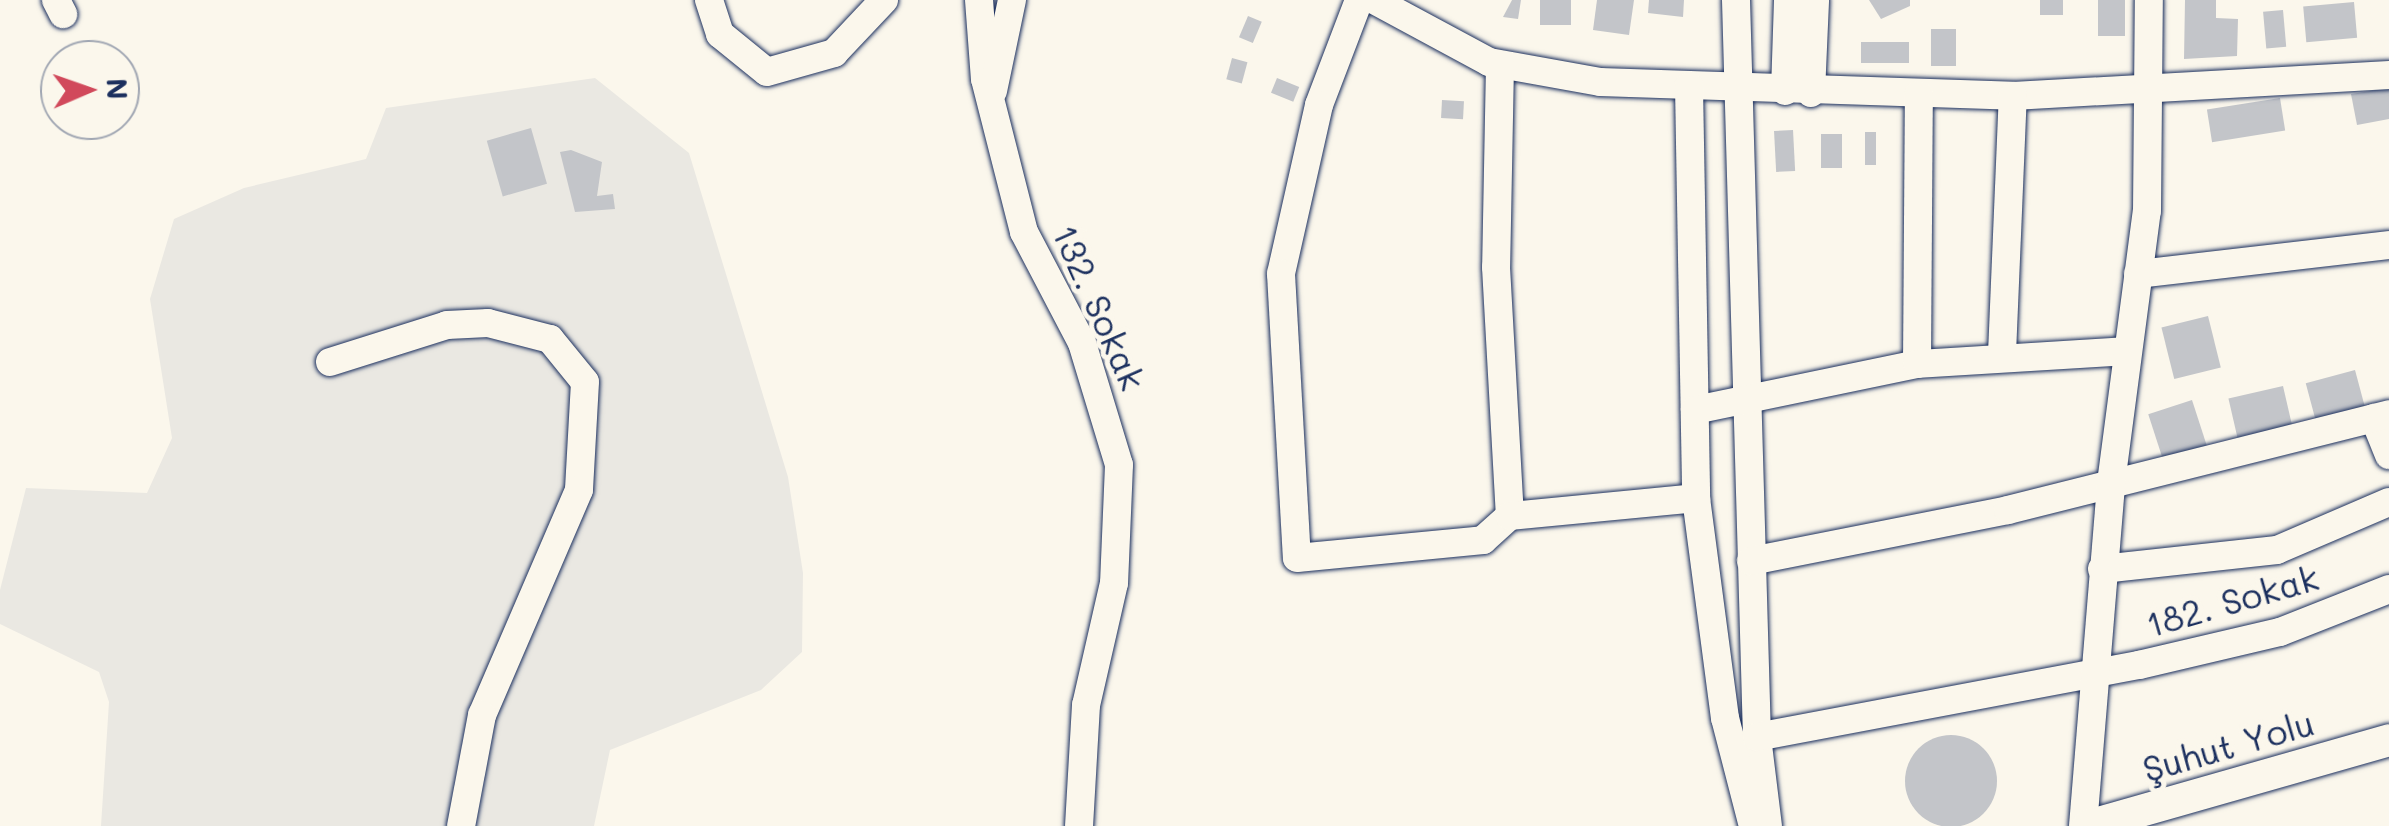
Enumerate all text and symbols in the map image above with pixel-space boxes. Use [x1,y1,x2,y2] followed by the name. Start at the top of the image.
[40,40,140,140] north arrow
[100,78,136,100] text: N
[1045,218,1155,396] street label: 132. Sokak
[2141,555,2323,645] street label: 182. Sokak
[2138,701,2318,789] street label: Şuhut Yolu

